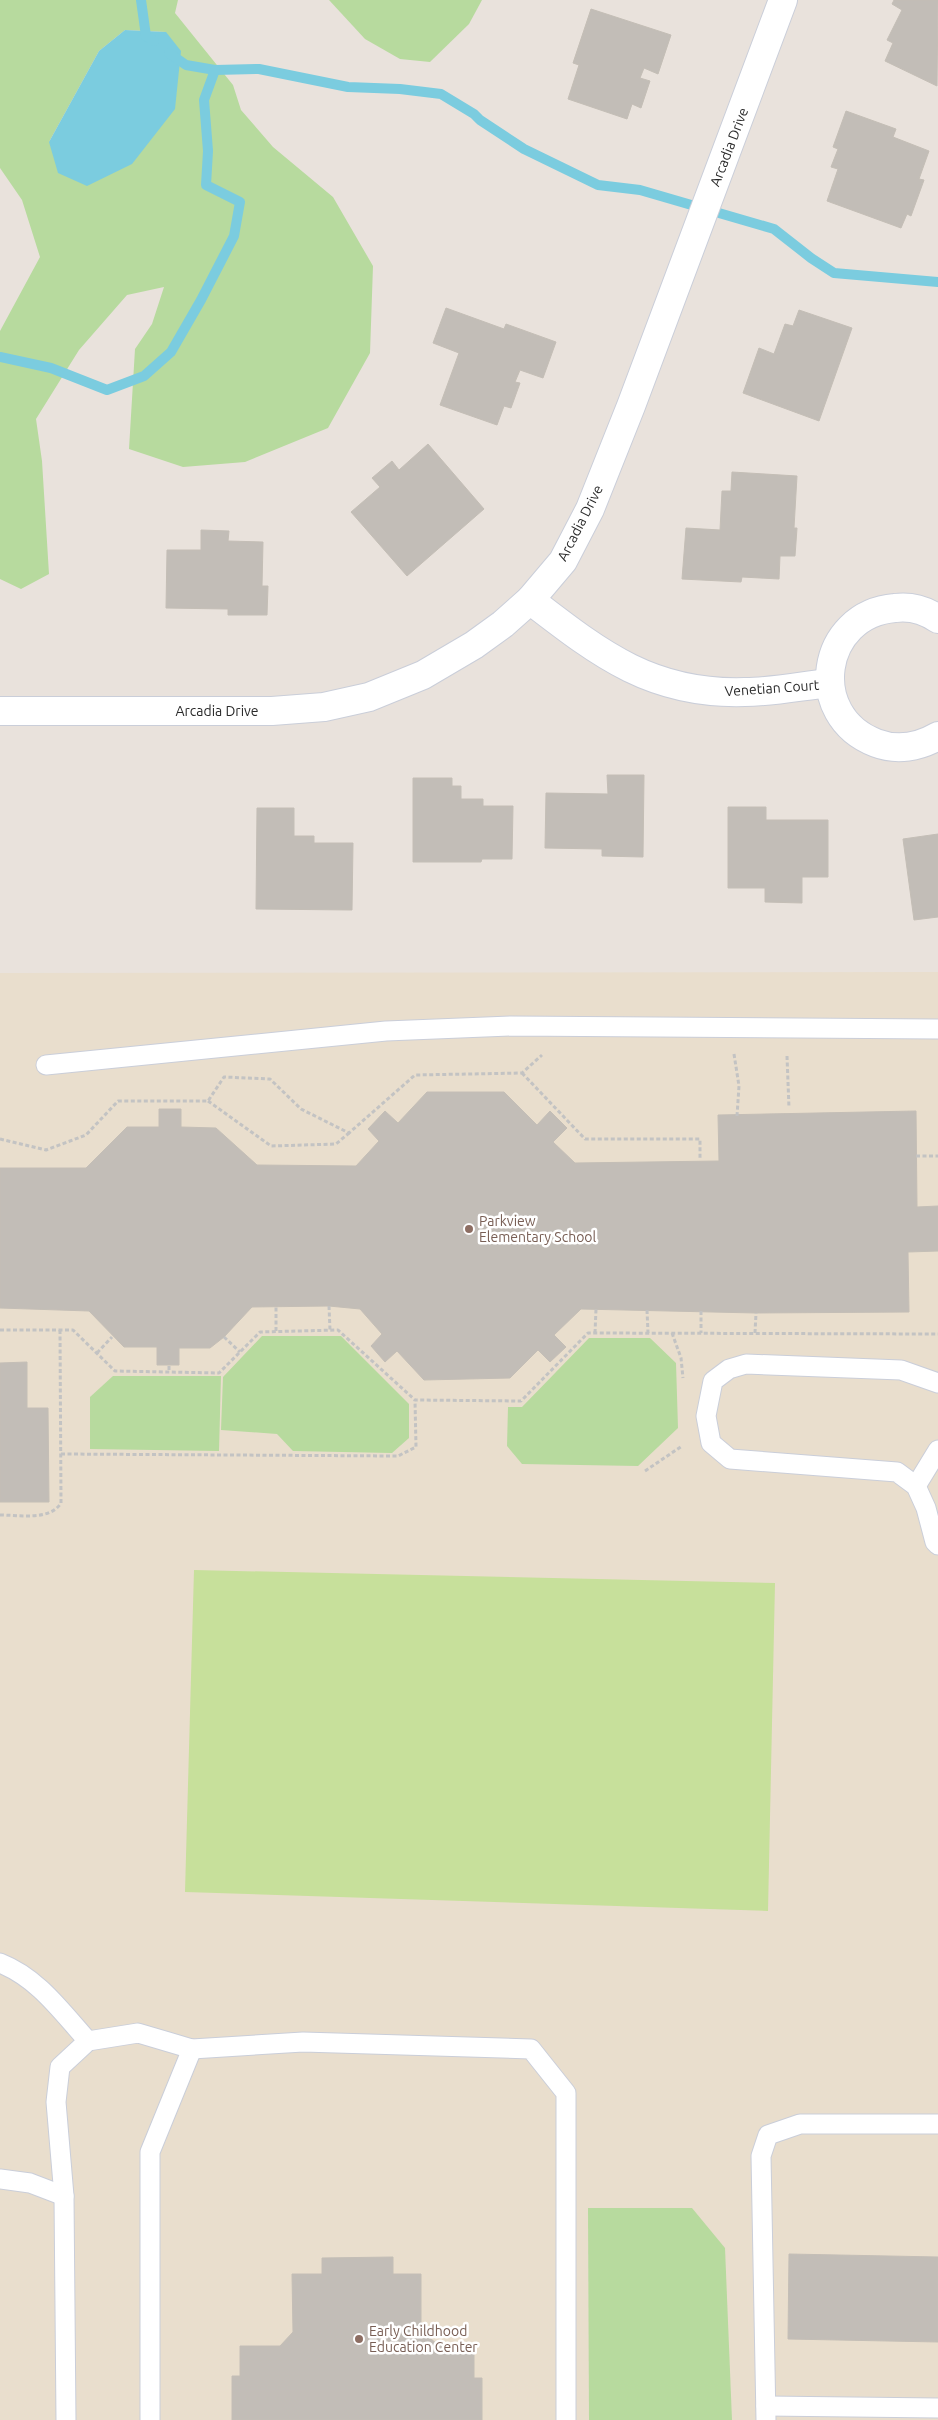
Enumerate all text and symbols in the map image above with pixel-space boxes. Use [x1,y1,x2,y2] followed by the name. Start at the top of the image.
[707,105,751,189] street label: Arcadia Drive
[554,482,606,564] street label: Arcadia Drive
[724,677,820,699] street label: Venetian Court
[175,703,259,719] street label: Arcadia Drive
[479,1213,597,1245] place label: Parkview Elementary School
[463,1223,475,1235] marker: Parkview Elementary School
[369,2323,478,2355] place label: Early Childhood Education Center
[353,2333,365,2345] marker: Early Childhood Education Center

